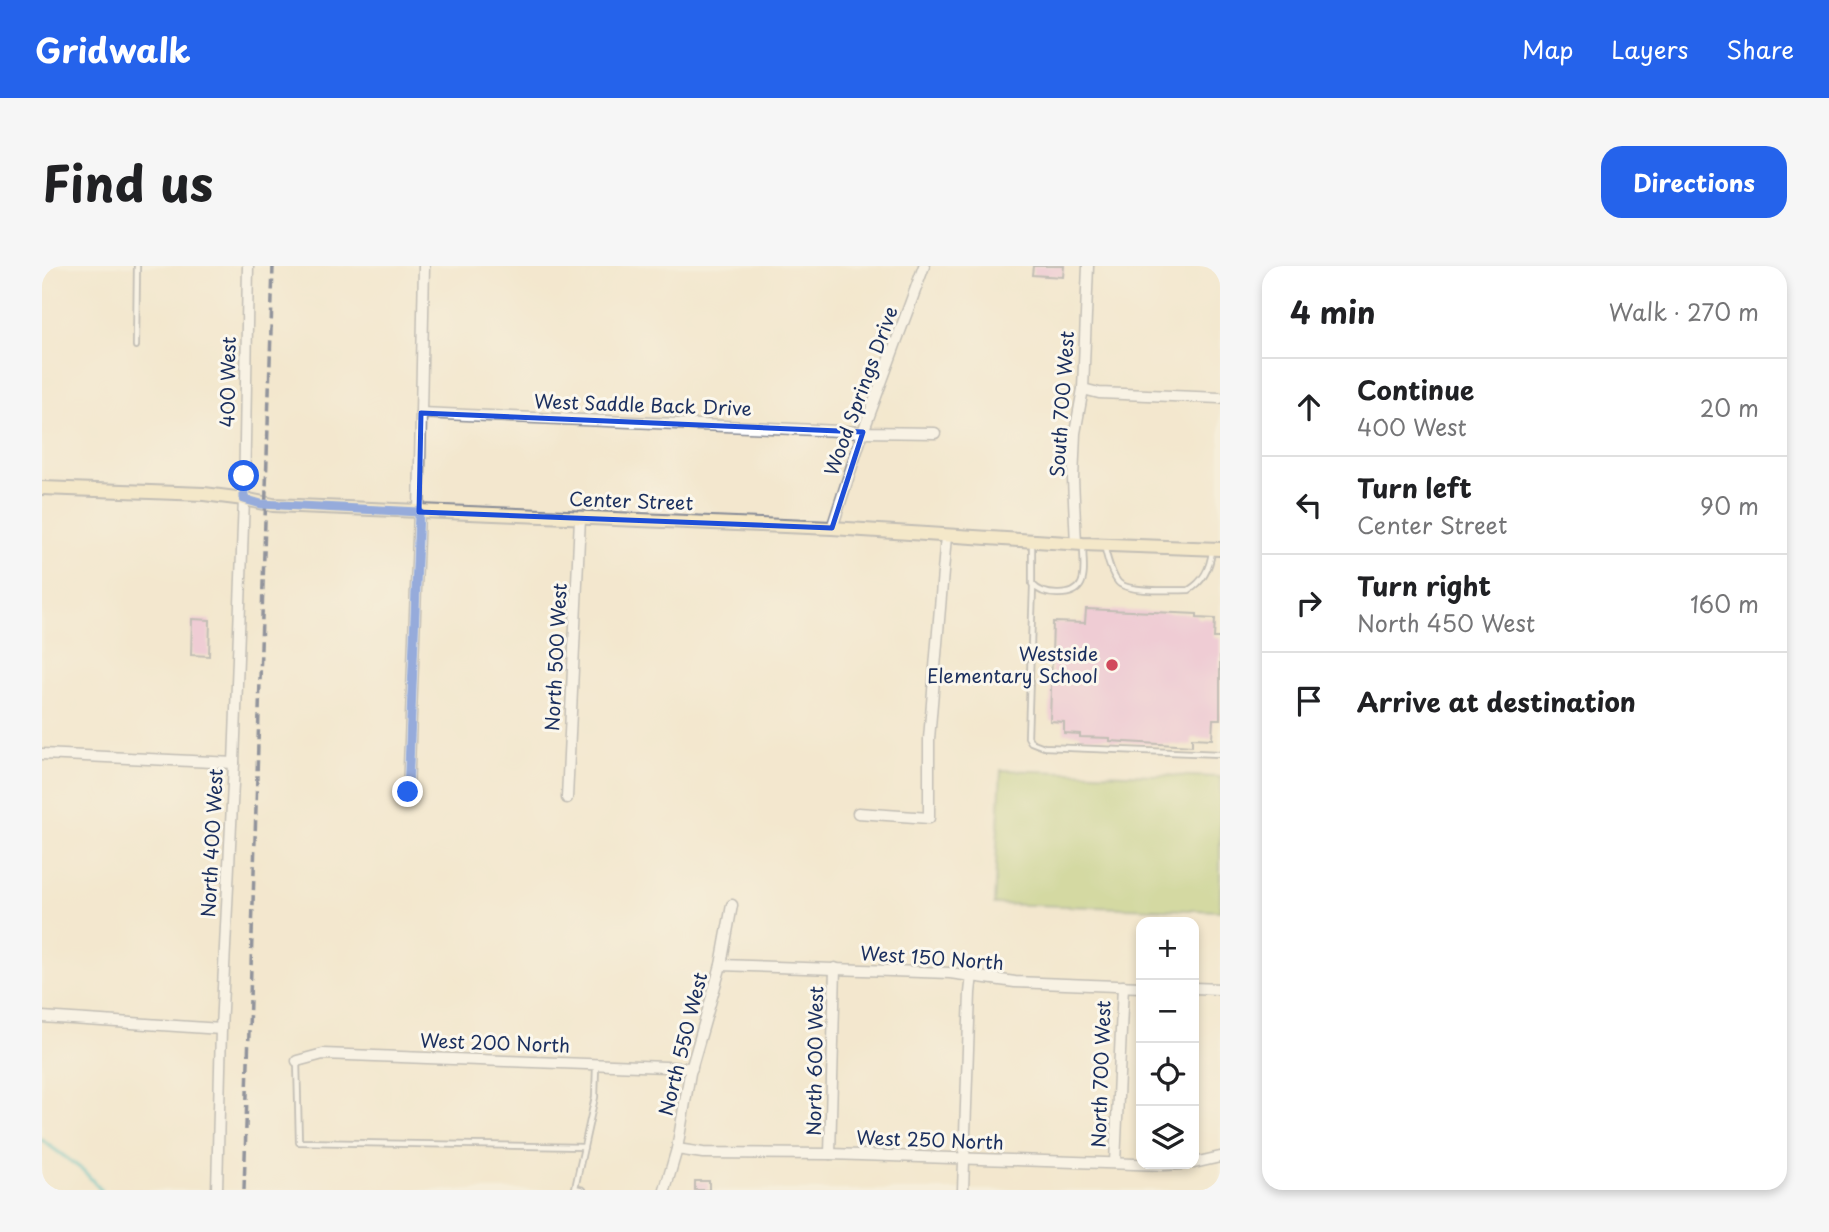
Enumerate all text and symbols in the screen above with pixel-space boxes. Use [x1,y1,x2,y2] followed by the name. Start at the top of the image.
[35,24,191,74] text: Gridwalk
[1522,31,1573,67] text: Map
[1611,31,1688,67] text: Layers
[1726,31,1794,67] text: Share
[42,145,213,219] text: Find us
[1601,146,1787,218] button: Directions
[1290,289,1376,334] text: 4 min
[1609,294,1759,329] text: Walk · 270 m
[816,302,904,479] street label: Wood Springs Drive
[1042,330,1080,478] street label: South 700 West
[212,336,242,428] street label: 400 West
[1357,370,1474,409] text: Continue
[534,386,752,422] street label: West Saddle Back Drive
[1290,388,1328,426] icon: ahead
[1700,390,1759,425] text: 20 m
[1357,409,1467,444] text: 400 West
[228,460,259,491] route start
[1357,468,1472,507] text: Turn left
[568,484,694,516] street label: Center Street
[1290,486,1328,524] icon: left
[1700,488,1759,523] text: 90 m
[1357,507,1508,542] text: Center Street
[1357,566,1491,605] text: Turn right
[537,582,573,732] street label: North 500 West
[1290,584,1328,622] icon: right
[1690,586,1759,621] text: 160 m
[1357,605,1535,640] text: North 450 West
[927,639,1098,689] place label: Westside Elementary School
[1104,657,1120,673] marker: Westside Elementary School
[1290,682,1328,720] icon: arrive
[1357,682,1636,721] text: Arrive at destination
[193,767,229,918] street label: North 400 West
[392,776,423,807] route end
[1136,917,1199,1169] map controls
[1136,917,1199,980] button: +
[859,938,1005,976] street label: West 150 North
[651,969,713,1118] street label: North 550 West
[1136,980,1199,1043] button: −
[799,985,829,1136] street label: North 600 West
[1083,999,1117,1148] street label: North 700 West
[420,1025,571,1059] street label: West 200 North
[1136,1043,1199,1106] button: locate
[1136,1106,1199,1169] button: layers
[856,1122,1004,1156] street label: West 250 North

